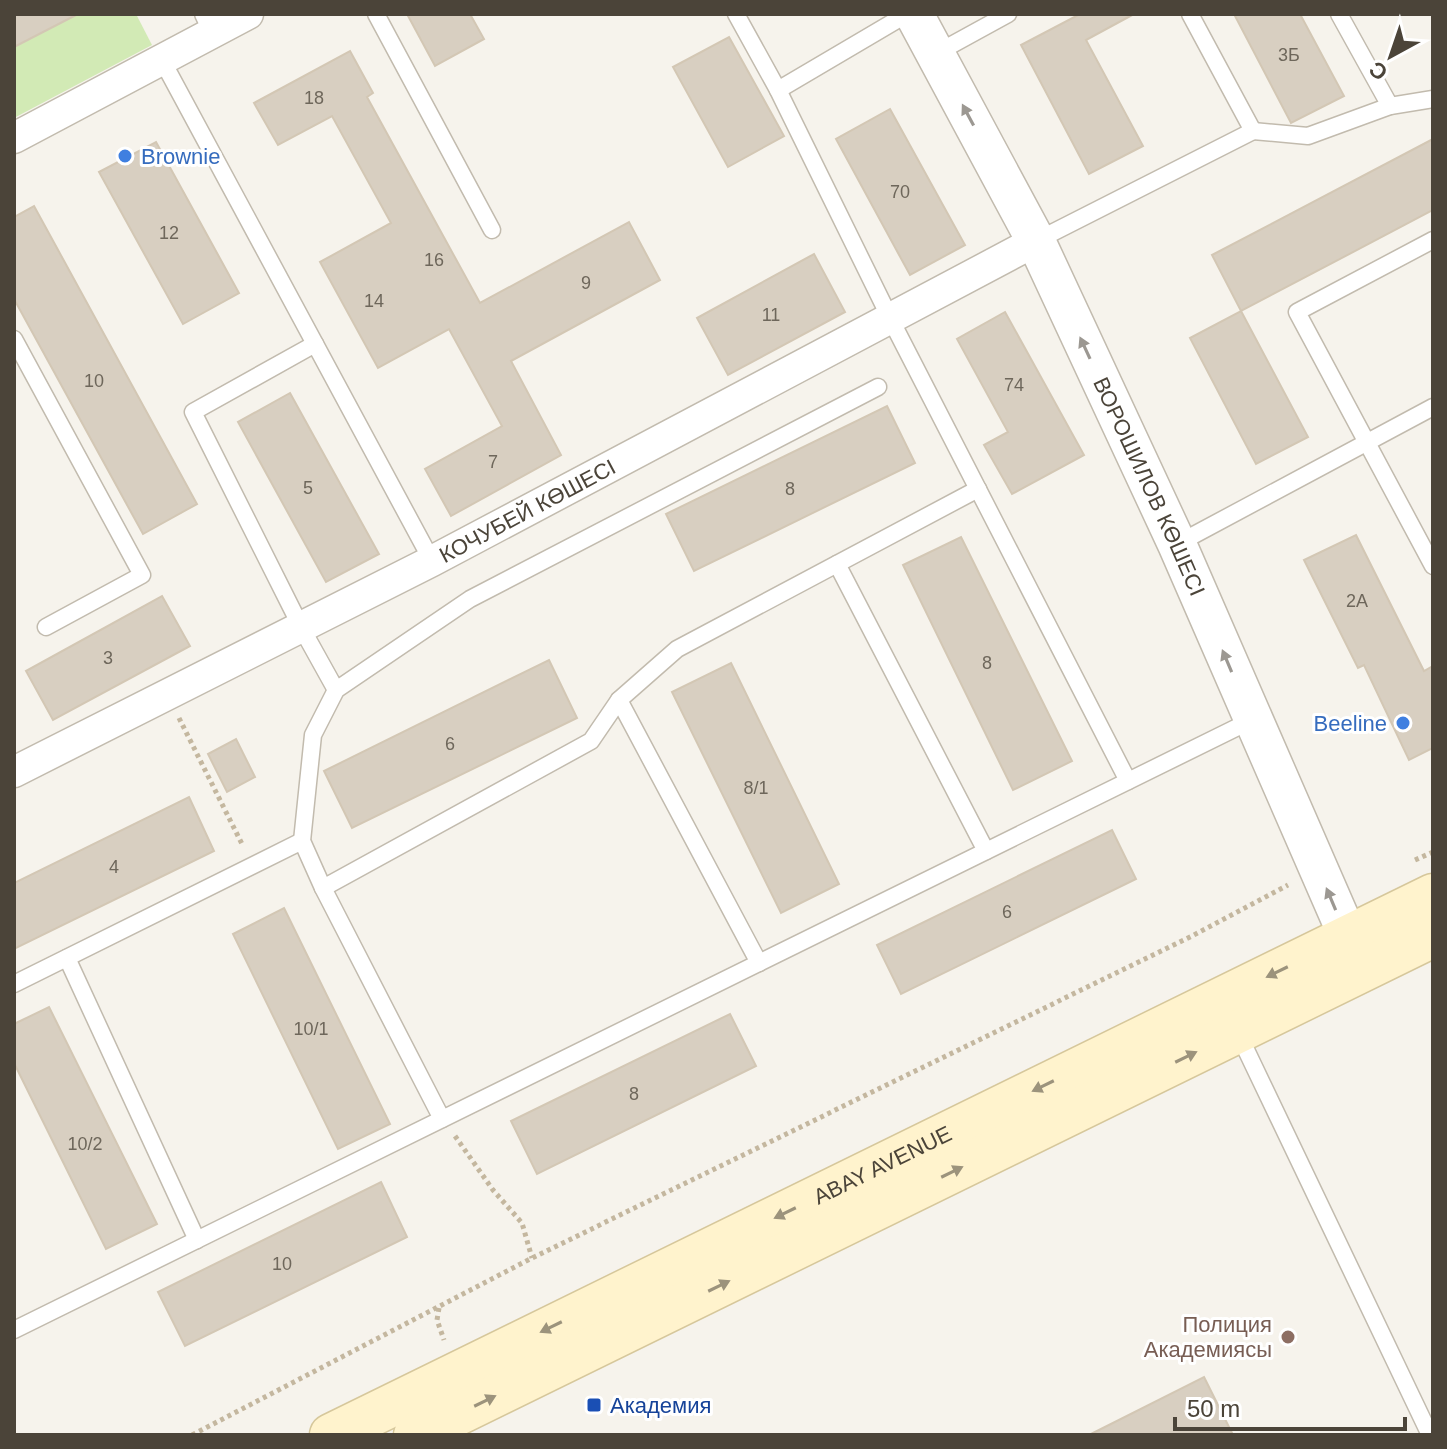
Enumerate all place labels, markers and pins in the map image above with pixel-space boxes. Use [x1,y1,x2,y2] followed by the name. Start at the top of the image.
[141,144,220,169] place label: Brownie
[116,147,134,165] marker: Brownie
[1314,711,1387,736] place label: Beeline
[1394,714,1412,732] marker: Beeline
[1144,1312,1272,1362] place label: Полиция Академиясы
[1279,1328,1297,1346] marker: Полиция Академиясы
[610,1393,711,1418] place label: Академия
[585,1396,603,1414] marker: Академия

